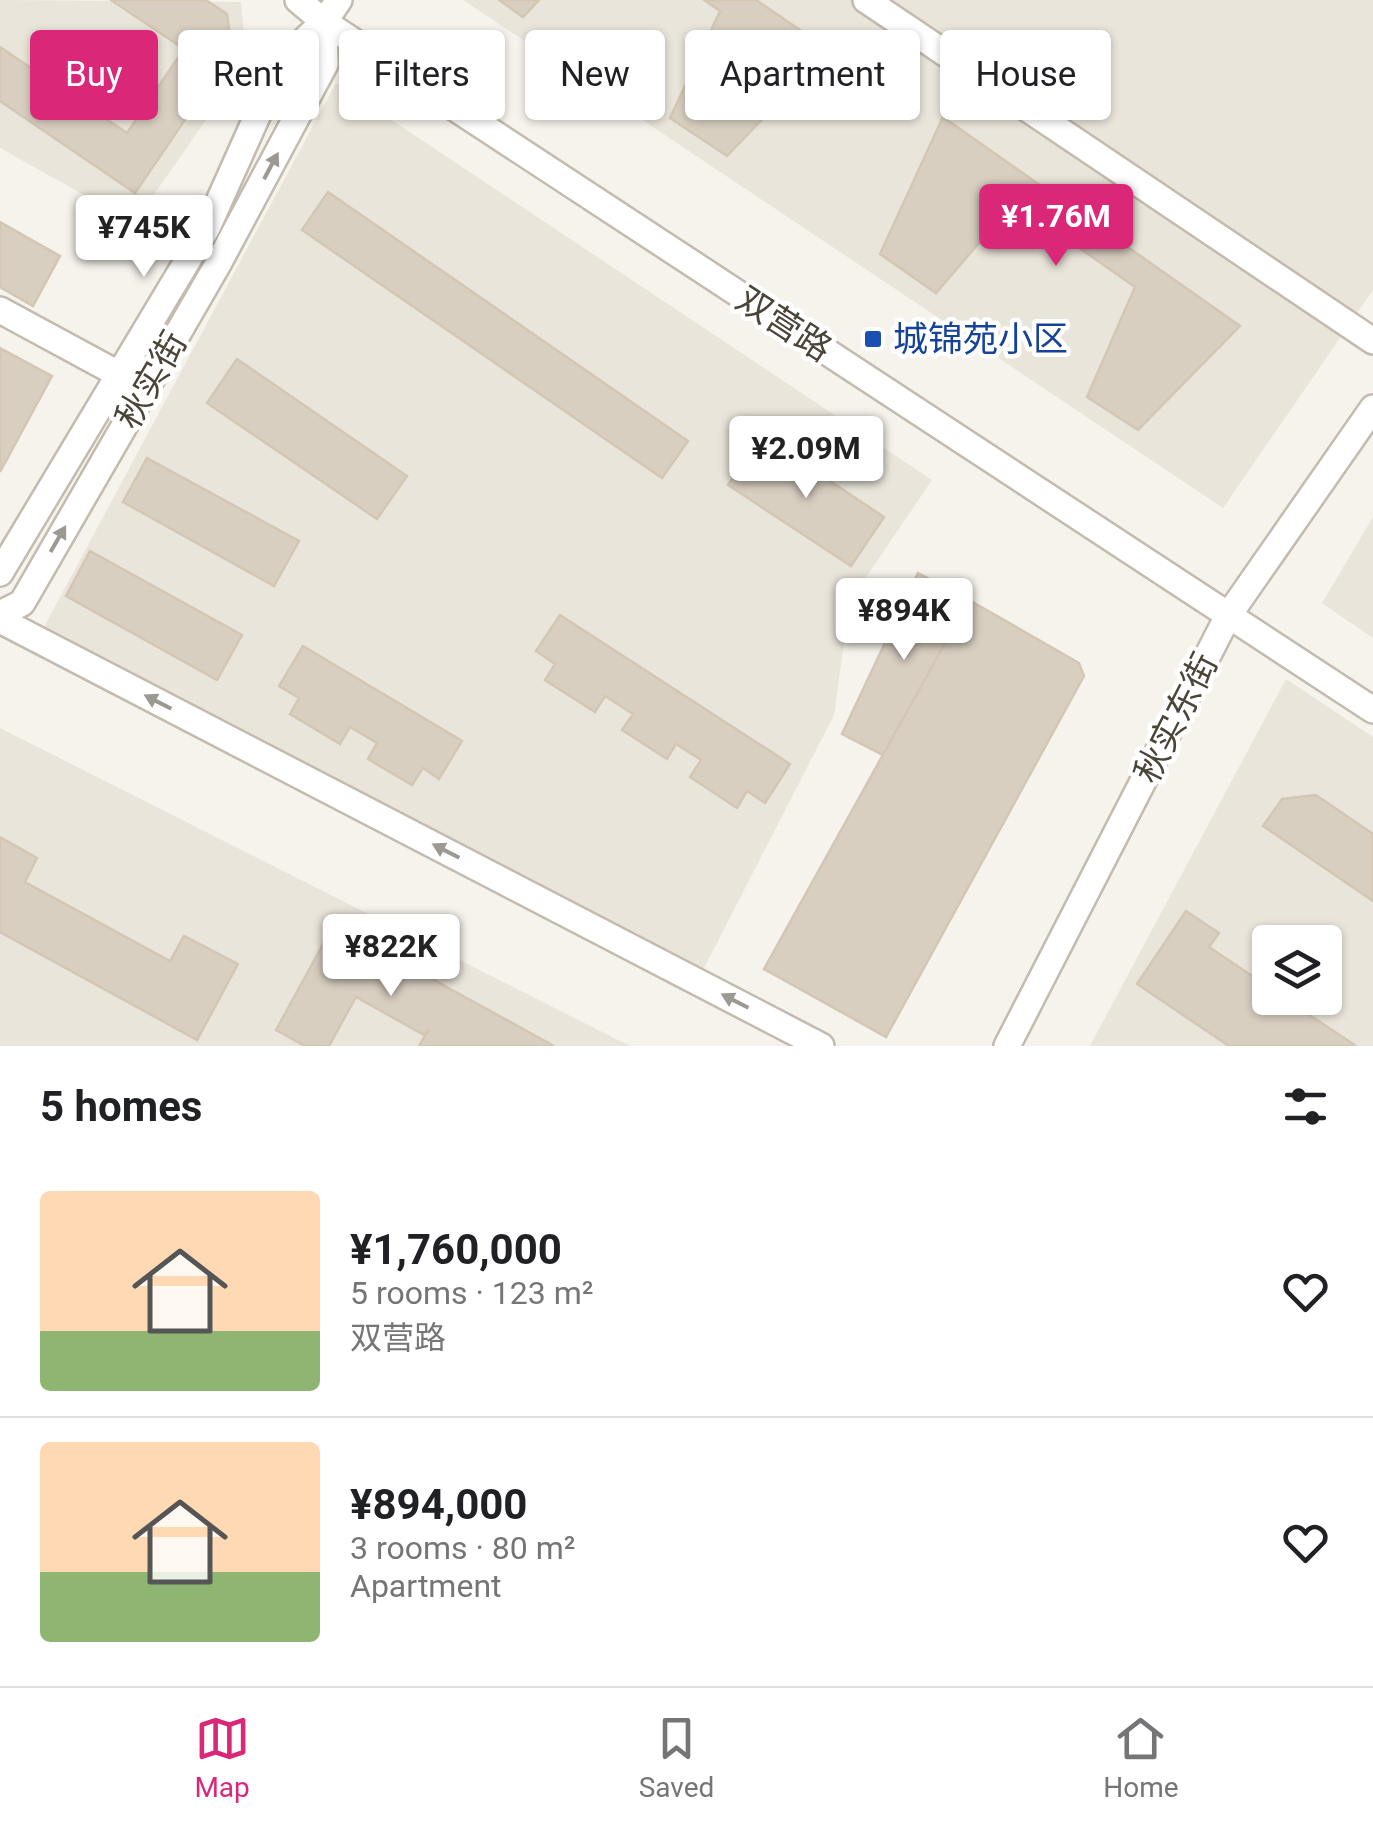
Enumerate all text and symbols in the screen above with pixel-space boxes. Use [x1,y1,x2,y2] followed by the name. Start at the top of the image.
[30,30,158,120] chip: Buy
[178,30,319,120] chip: Rent
[339,30,505,120] chip: Filters
[525,30,665,120] chip: New
[685,30,920,120] chip: Apartment
[940,30,1111,120] chip: House
[262,151,279,180] one-way arrow
[975,184,1137,269] pin: ¥1.76M
[74,195,214,280] pin: ¥745K
[1001,197,1111,235] text: ¥1.76M
[98,208,190,246] text: ¥745K
[729,279,839,370] street label: 双营路
[893,319,1068,360] place label: 城锦苑小区
[107,325,195,436] street label: 秋实街
[862,328,884,350] marker: 城锦苑小区
[725,416,887,501] pin: ¥2.09M
[751,429,861,467] text: ¥2.09M
[50,525,67,554] one-way arrow
[834,578,974,663] pin: ¥894K
[858,591,950,629] text: ¥894K
[1126,647,1226,790] street label: 秋实东街
[143,694,172,711] one-way arrow
[432,843,461,860] one-way arrow
[321,914,461,999] pin: ¥822K
[1252,925,1342,1015] map controls
[1252,925,1342,1015] button: layers
[345,927,437,965] text: ¥822K
[720,993,749,1010] one-way arrow
[1278,1079,1333,1134] icon: filters
[40,1082,202,1131] text: 5 homes
[350,1225,562,1274] text: ¥1,760,000
[120,1231,240,1351] icon: home
[1278,1264,1333,1319] icon: heart
[350,1274,593,1312] text: 5 rooms · 123 m²
[350,1319,446,1357] text: 双营路
[350,1480,527,1529] text: ¥894,000
[120,1482,240,1602] icon: home
[1278,1515,1333,1570] icon: heart
[350,1529,575,1567] text: 3 rooms · 80 m²
[350,1567,502,1605] text: Apartment
[194,1711,250,1804] tab: Map
[639,1711,714,1804] tab: Saved
[1103,1711,1179,1804] tab: Home

